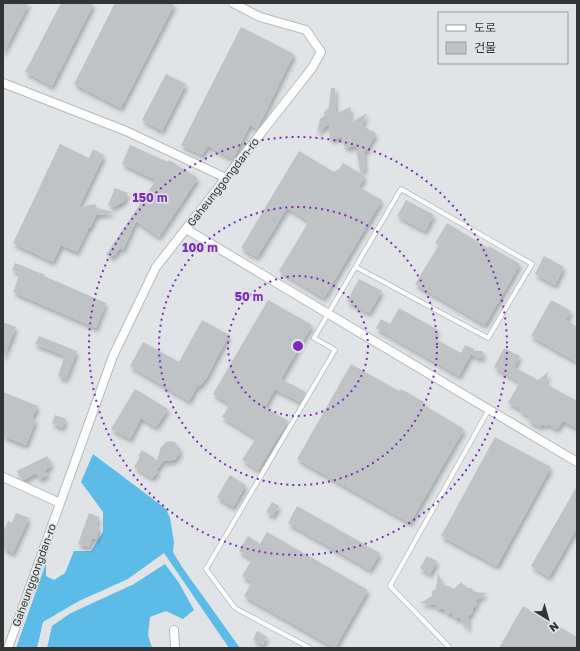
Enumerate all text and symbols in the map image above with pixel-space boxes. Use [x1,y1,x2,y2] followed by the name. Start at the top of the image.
[438,12,568,64] legend
[474,20,496,35] text: 도로
[474,40,496,55] text: 건물
[184,134,261,229] street label: Gaheunggongdan-ro
[133,190,167,205] text: 150 m
[182,240,218,255] text: 100 m
[235,289,263,304] text: 50 m
[291,339,305,353] centre of rings
[9,521,58,628] street label: Gaheunggongdan-ro
[528,599,568,639] north arrow
[547,620,562,635] text: N

